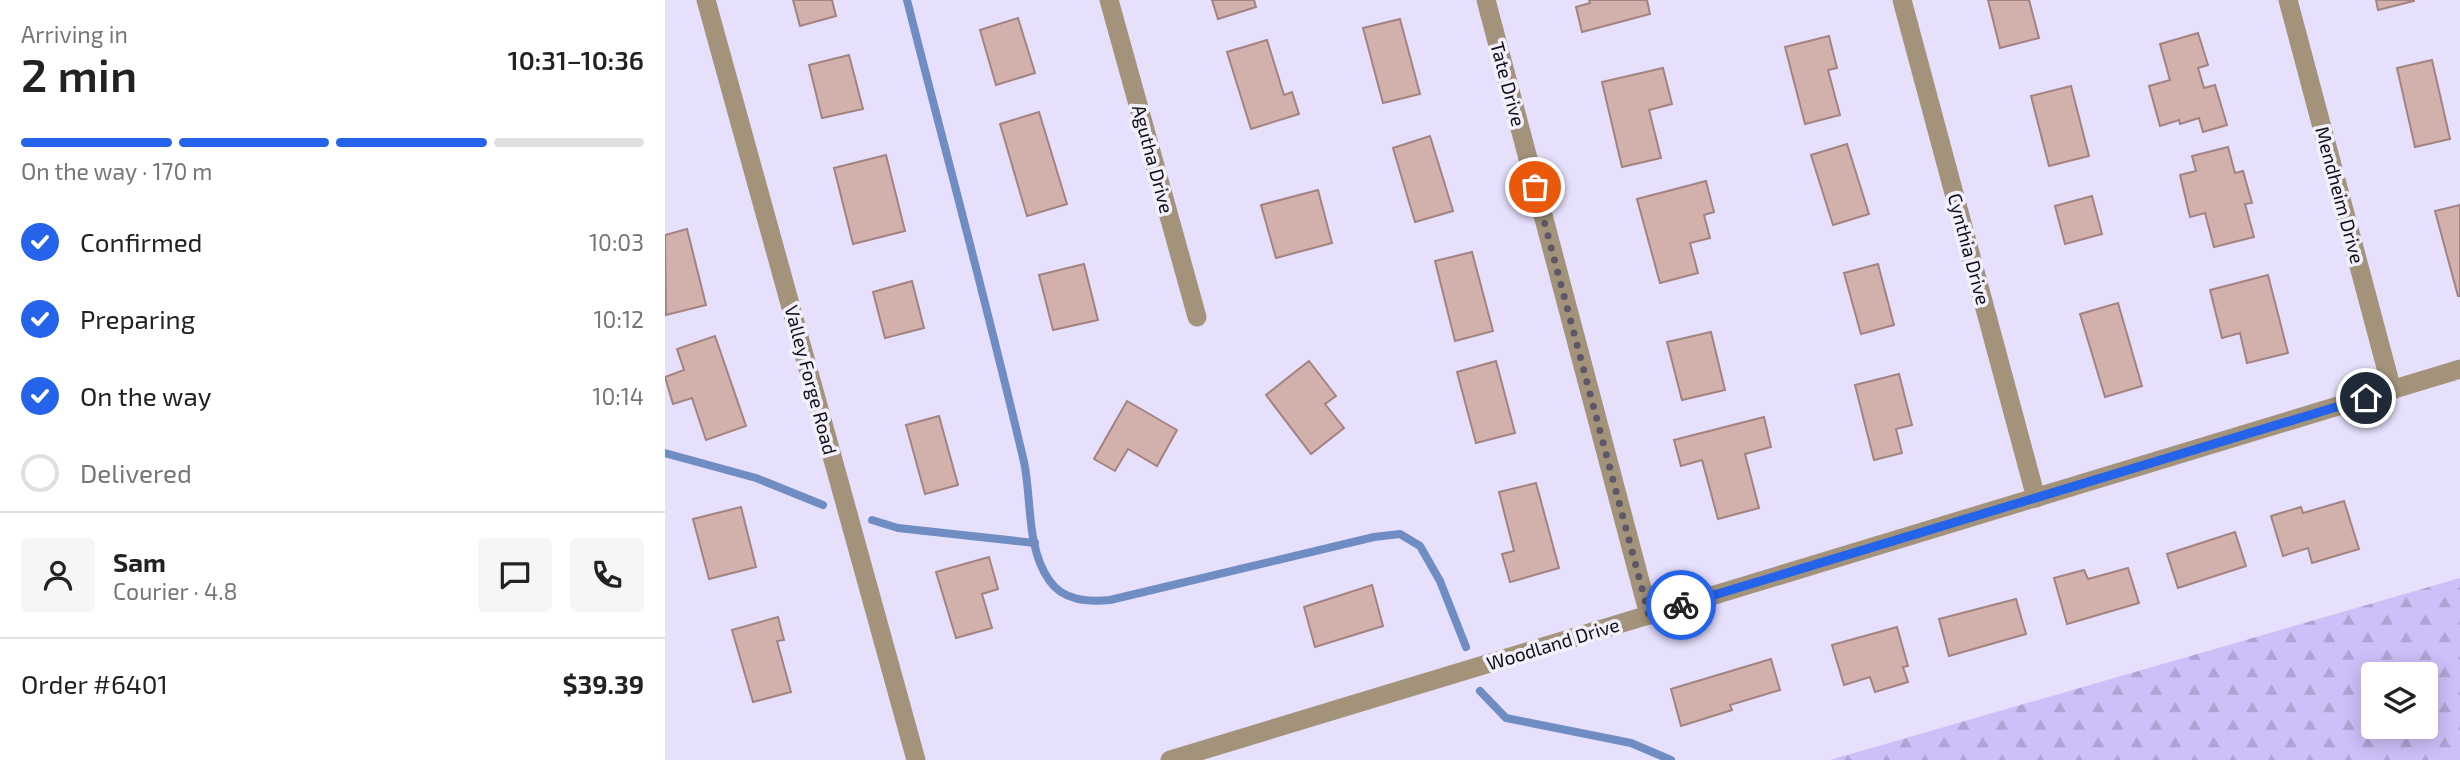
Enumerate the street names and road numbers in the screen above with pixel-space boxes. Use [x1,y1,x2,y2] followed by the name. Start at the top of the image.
[1486,39,1531,129] street label: Tate Drive
[1128,102,1179,216] street label: Agutha Drive
[2311,124,2370,266] street label: Mendheim Drive
[1944,191,1995,307] street label: Cynthia Drive
[780,303,842,457] street label: Valley Forge Road
[1484,612,1622,675] street label: Woodland Drive

